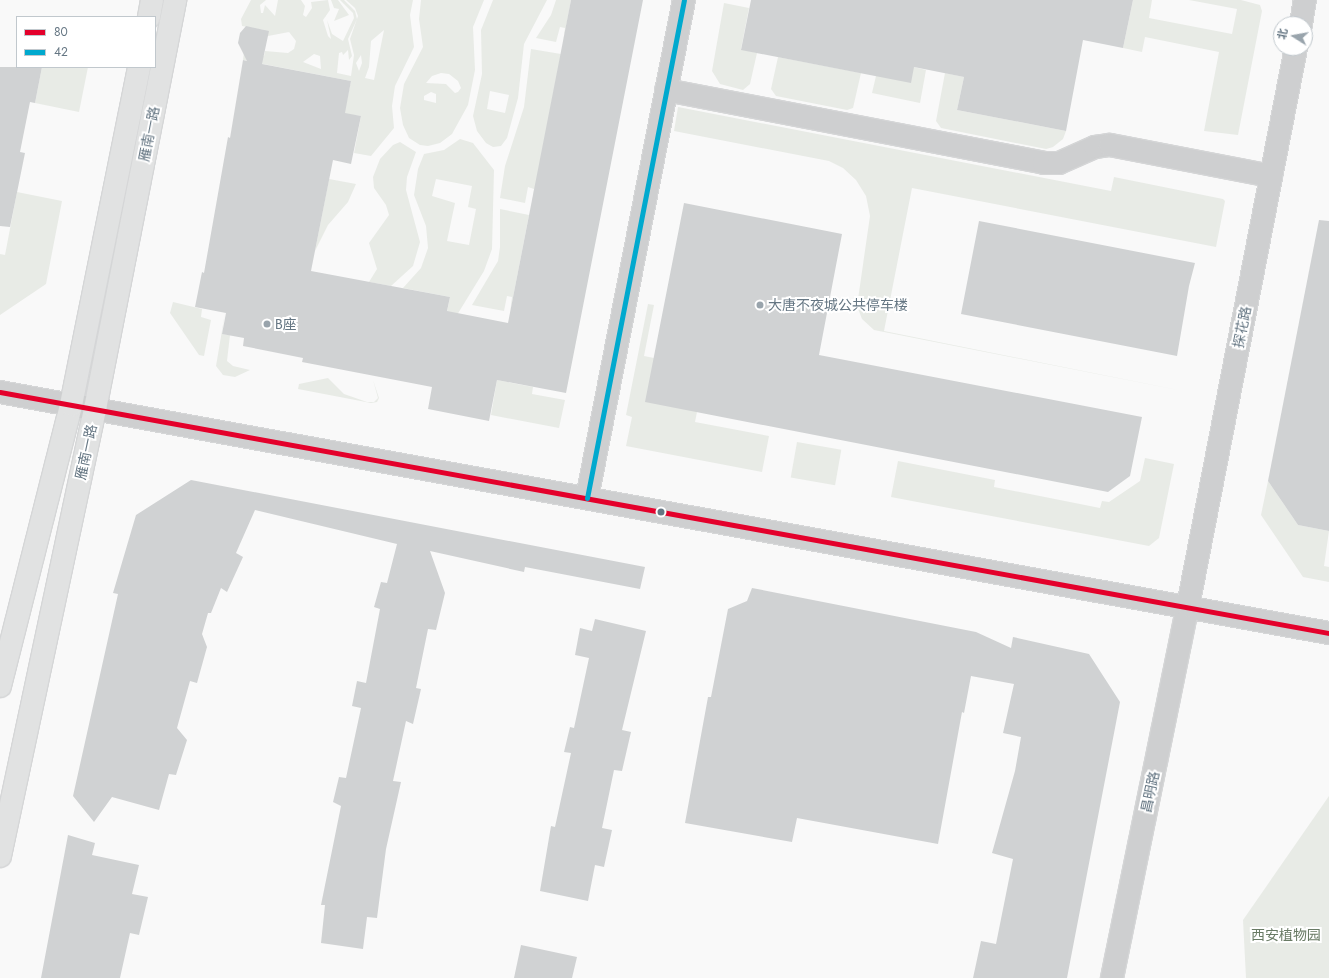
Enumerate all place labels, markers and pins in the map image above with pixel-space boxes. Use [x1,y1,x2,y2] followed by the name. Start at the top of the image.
[768,297,908,313] place label: 大唐不夜城公共停车楼
[755,300,765,310] marker: 大唐不夜城公共停车楼
[275,316,297,332] place label: B座
[262,319,272,329] marker: B座
[656,507,666,517] unlabelled marker

